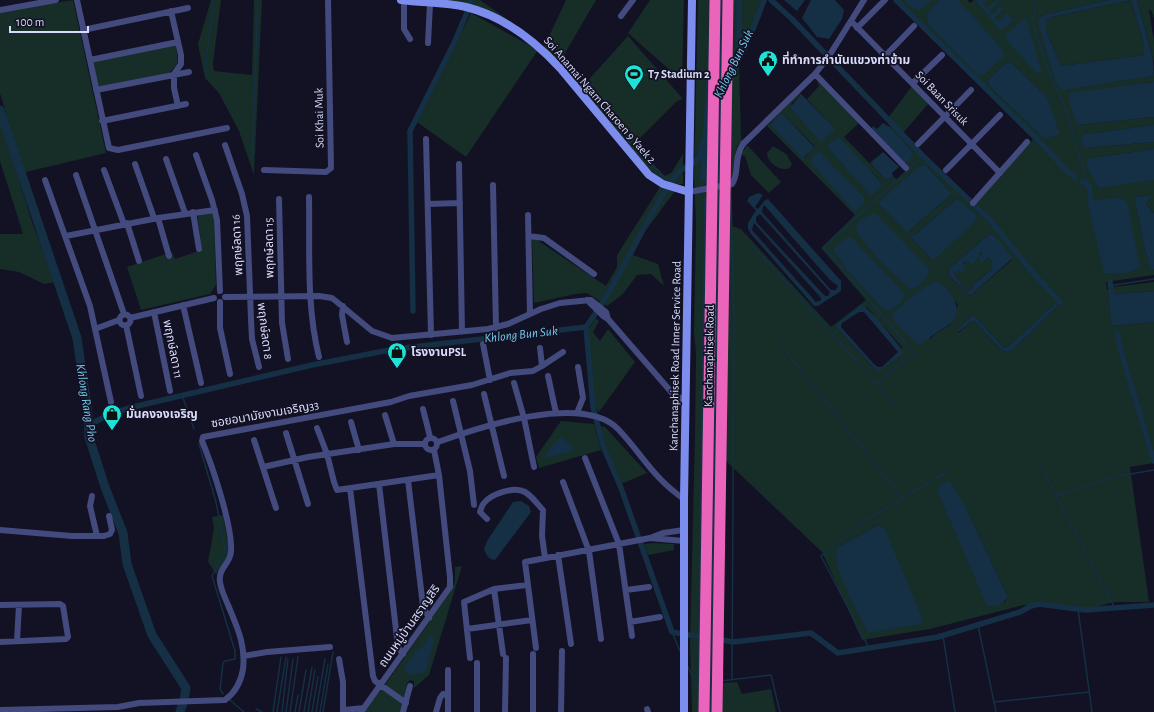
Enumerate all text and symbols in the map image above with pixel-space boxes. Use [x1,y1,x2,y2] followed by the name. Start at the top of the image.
[10,8,88,34] scale bar
[16,16,44,28] text: 100 m
[712,28,756,100] water label: Khlong Bun Suk
[542,34,659,166] street label: Soi Anamai Ngam Charoen 9 Yaek 2
[757,49,779,77] public building icon: ที่ทำการกำนันแขวงท่าข้าม
[782,51,910,66] place label: ที่ทำการกำนันแขวงท่าข้าม
[623,63,645,91] sports icon: T7 Stadium 2
[648,68,710,80] place label: T7 Stadium 2
[913,69,971,128] street label: Soi Baan Srisuk
[312,87,326,148] street label: Soi Khai Muk
[229,214,246,276] street label: พฤกษ์ลดา 16
[262,218,277,278] street label: พฤกษ์ลดา 15
[667,261,683,451] street label: Kanchanaphisek Road Inner Service Road
[255,302,274,361] street label: พฤกษ์ลดา 8
[702,305,716,407] street label: Kanchanaphisek Road
[160,319,185,380] street label: พฤกษ์ลดา 11
[484,325,558,345] water label: Khlong Bun Suk
[386,341,408,369] shop icon: โรงงานPSL
[411,346,467,358] place label: โรงงานPSL
[73,363,99,443] water label: Khlong Rang Pho
[210,399,320,429] street label: ซอยอนามัยงามเจริญ33
[101,403,123,431] shop icon: มั่นคงจงเจริญ
[126,405,198,421] place label: มั่นคงจงเจริญ
[375,582,443,670] street label: ถนนหมู่บ้านสราญสิริ

